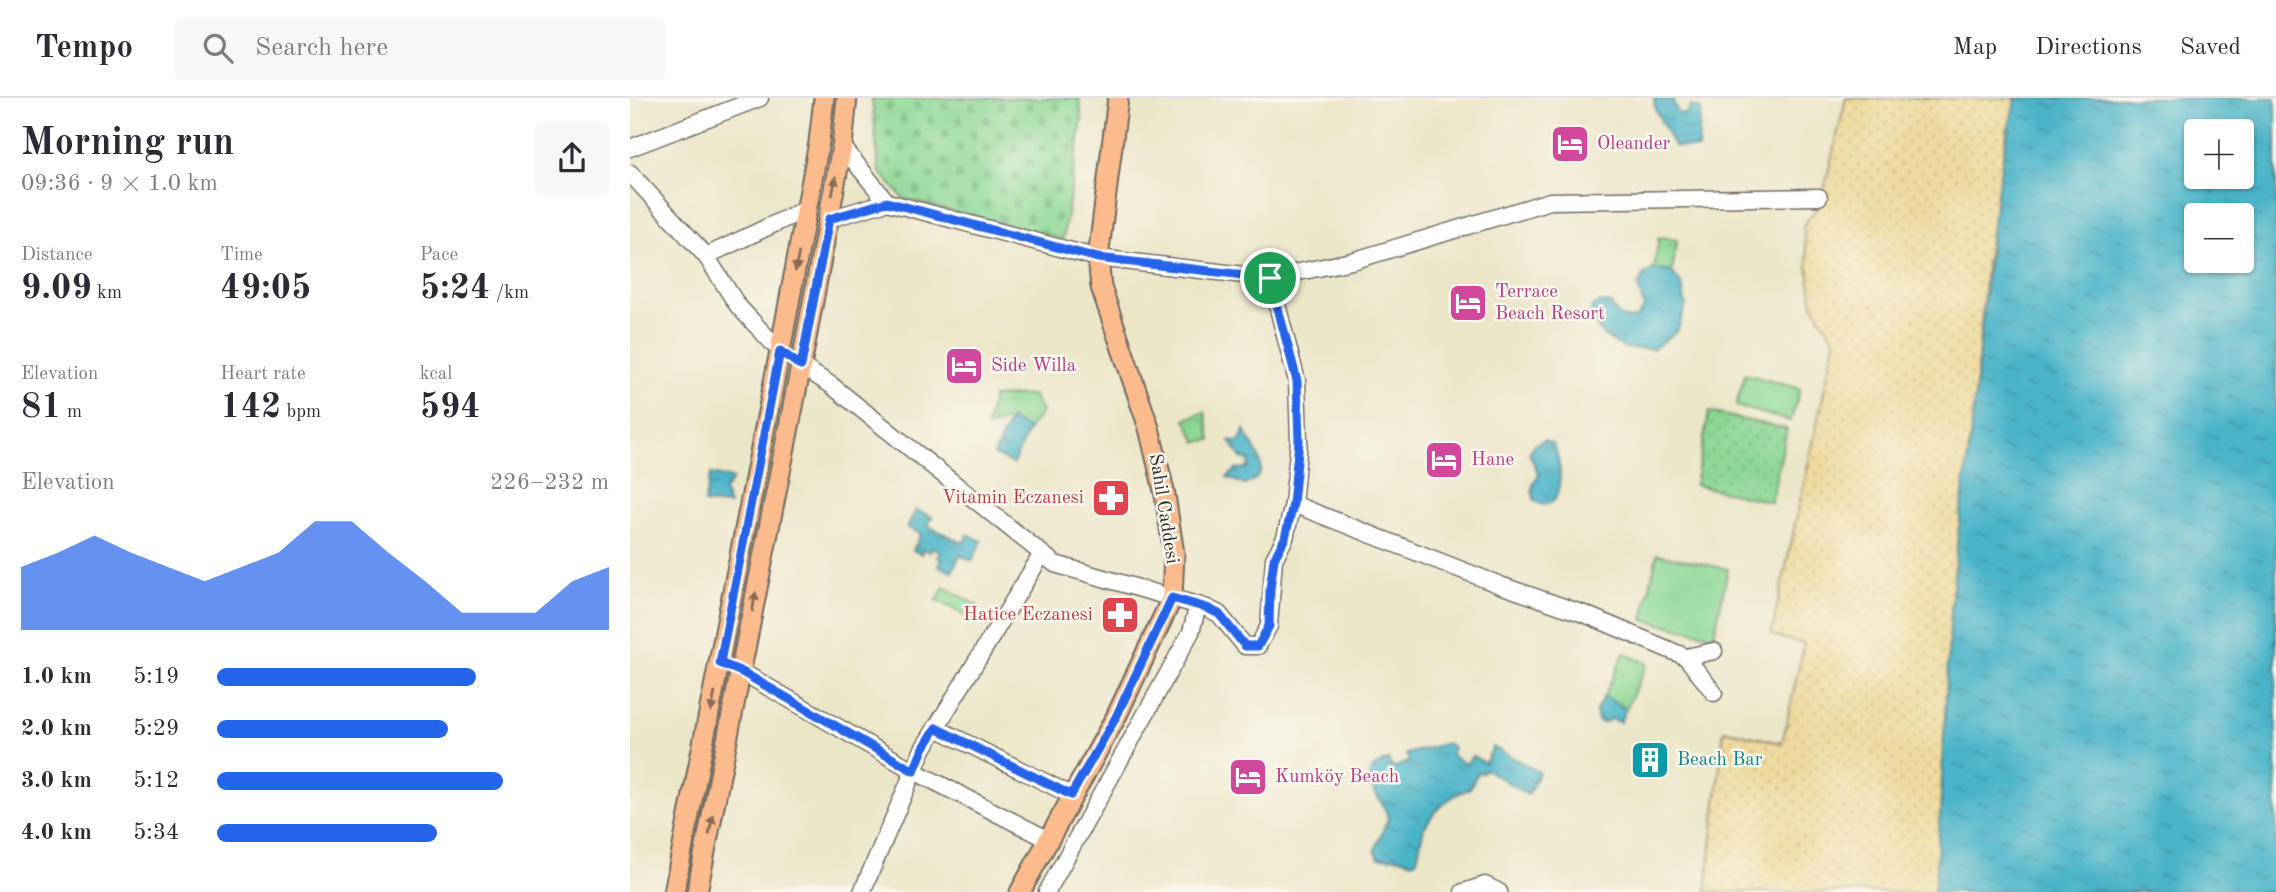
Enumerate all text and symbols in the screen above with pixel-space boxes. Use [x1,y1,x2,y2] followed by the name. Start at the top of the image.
[175,17,665,80] search box
[199,29,237,67] icon: search
[35,32,133,65] text: Tempo
[255,35,388,61] text: Search here
[1953,36,1997,60] text: Map
[2035,36,2142,60] text: Directions
[2180,36,2241,60] text: Saved
[2184,119,2254,273] map controls
[2184,119,2254,189] button: +
[535,121,609,195] button: share
[1549,123,1591,165] hotel icon: Oleander
[21,125,234,163] text: Morning run
[1597,135,1670,154] place label: Oleander
[21,172,218,195] text: 09:36 · 9 × 1.0 km
[829,175,840,197] one-way arrow
[2184,203,2254,273] button: −
[21,246,93,265] text: Distance
[220,246,263,265] text: Time
[420,246,458,265] text: Pace
[1240,248,1300,308] pin
[791,251,802,273] one-way arrow
[1251,259,1289,297] icon: arrive
[21,271,92,306] text: 9.09
[220,271,311,306] text: 49:05
[420,271,490,306] text: 5:24
[1447,282,1489,324] hotel icon: Terrace Beach Resort
[1495,283,1605,324] place label: Terrace Beach Resort
[92,284,122,303] text: km
[490,284,529,303] text: /km
[943,345,985,387] hotel icon: Side Willa
[991,357,1077,376] place label: Side Willa
[21,365,98,384] text: Elevation
[220,365,306,384] text: Heart rate
[420,365,452,384] text: kcal
[21,390,62,425] text: 81
[220,390,281,425] text: 142
[420,390,481,425] text: 594
[62,403,82,422] text: m
[281,403,321,422] text: bpm
[1423,439,1465,481] hotel icon: Hane
[1471,451,1514,470] place label: Hane
[1145,453,1181,565] street label: Sahil Caddesi
[21,471,115,494] text: Elevation
[490,471,609,494] text: 226–232 m
[1090,477,1132,519] pharmacy icon: Vitamin Eczanesi
[942,489,1084,508] place label: Vitamin Eczanesi
[749,591,760,613] one-way arrow
[1099,594,1141,636] pharmacy icon: Hatice Eczanesi
[963,606,1093,625] place label: Hatice Eczanesi
[21,665,92,688] text: 1.0 km
[133,665,179,688] text: 5:19
[707,691,718,713] one-way arrow
[21,717,92,740] text: 2.0 km
[133,717,179,740] text: 5:29
[1629,739,1671,781] building icon: Beach Bar
[1677,751,1763,770] place label: Beach Bar
[1227,756,1269,798] hotel icon: Kumköy Beach
[1275,768,1399,787] place label: Kumköy Beach
[21,769,92,792] text: 3.0 km
[133,769,179,792] text: 5:12
[705,814,716,836] one-way arrow
[21,821,92,844] text: 4.0 km
[133,821,179,844] text: 5:34

